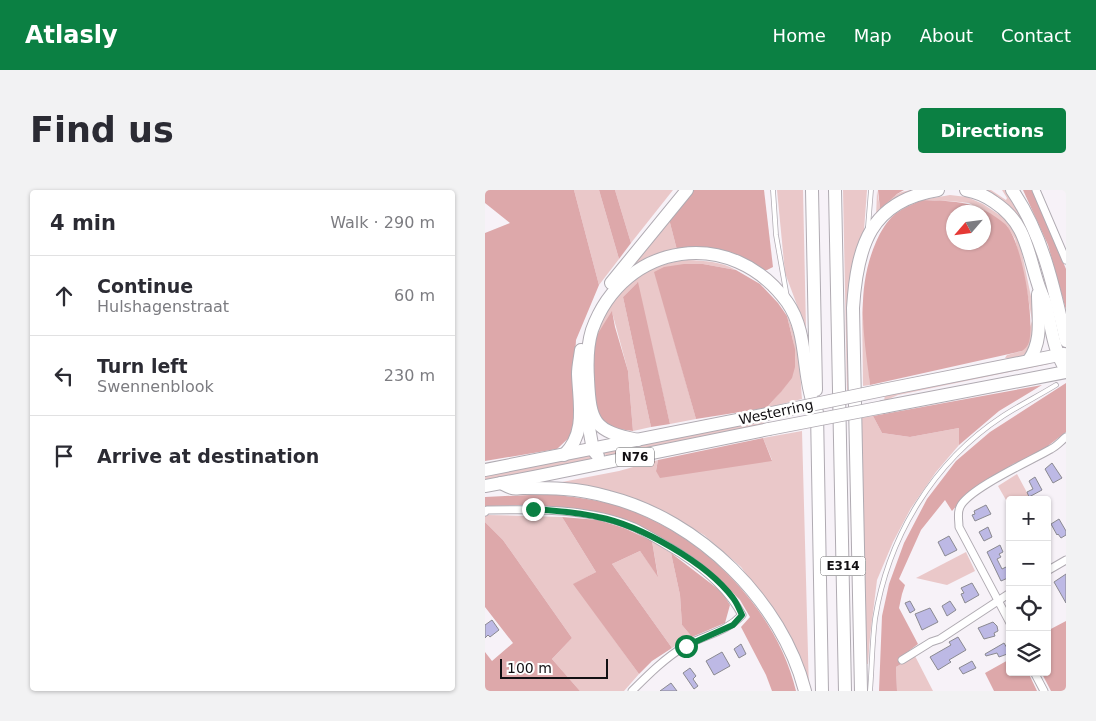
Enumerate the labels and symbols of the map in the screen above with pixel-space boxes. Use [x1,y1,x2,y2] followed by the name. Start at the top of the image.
[946,205,991,250] north arrow
[737,396,815,428] street label: Westerring
[616,448,654,466] road number: N76
[522,498,545,521] route end
[821,556,865,576] road number: E314
[675,635,698,658] route start
[500,656,607,679] scale bar

